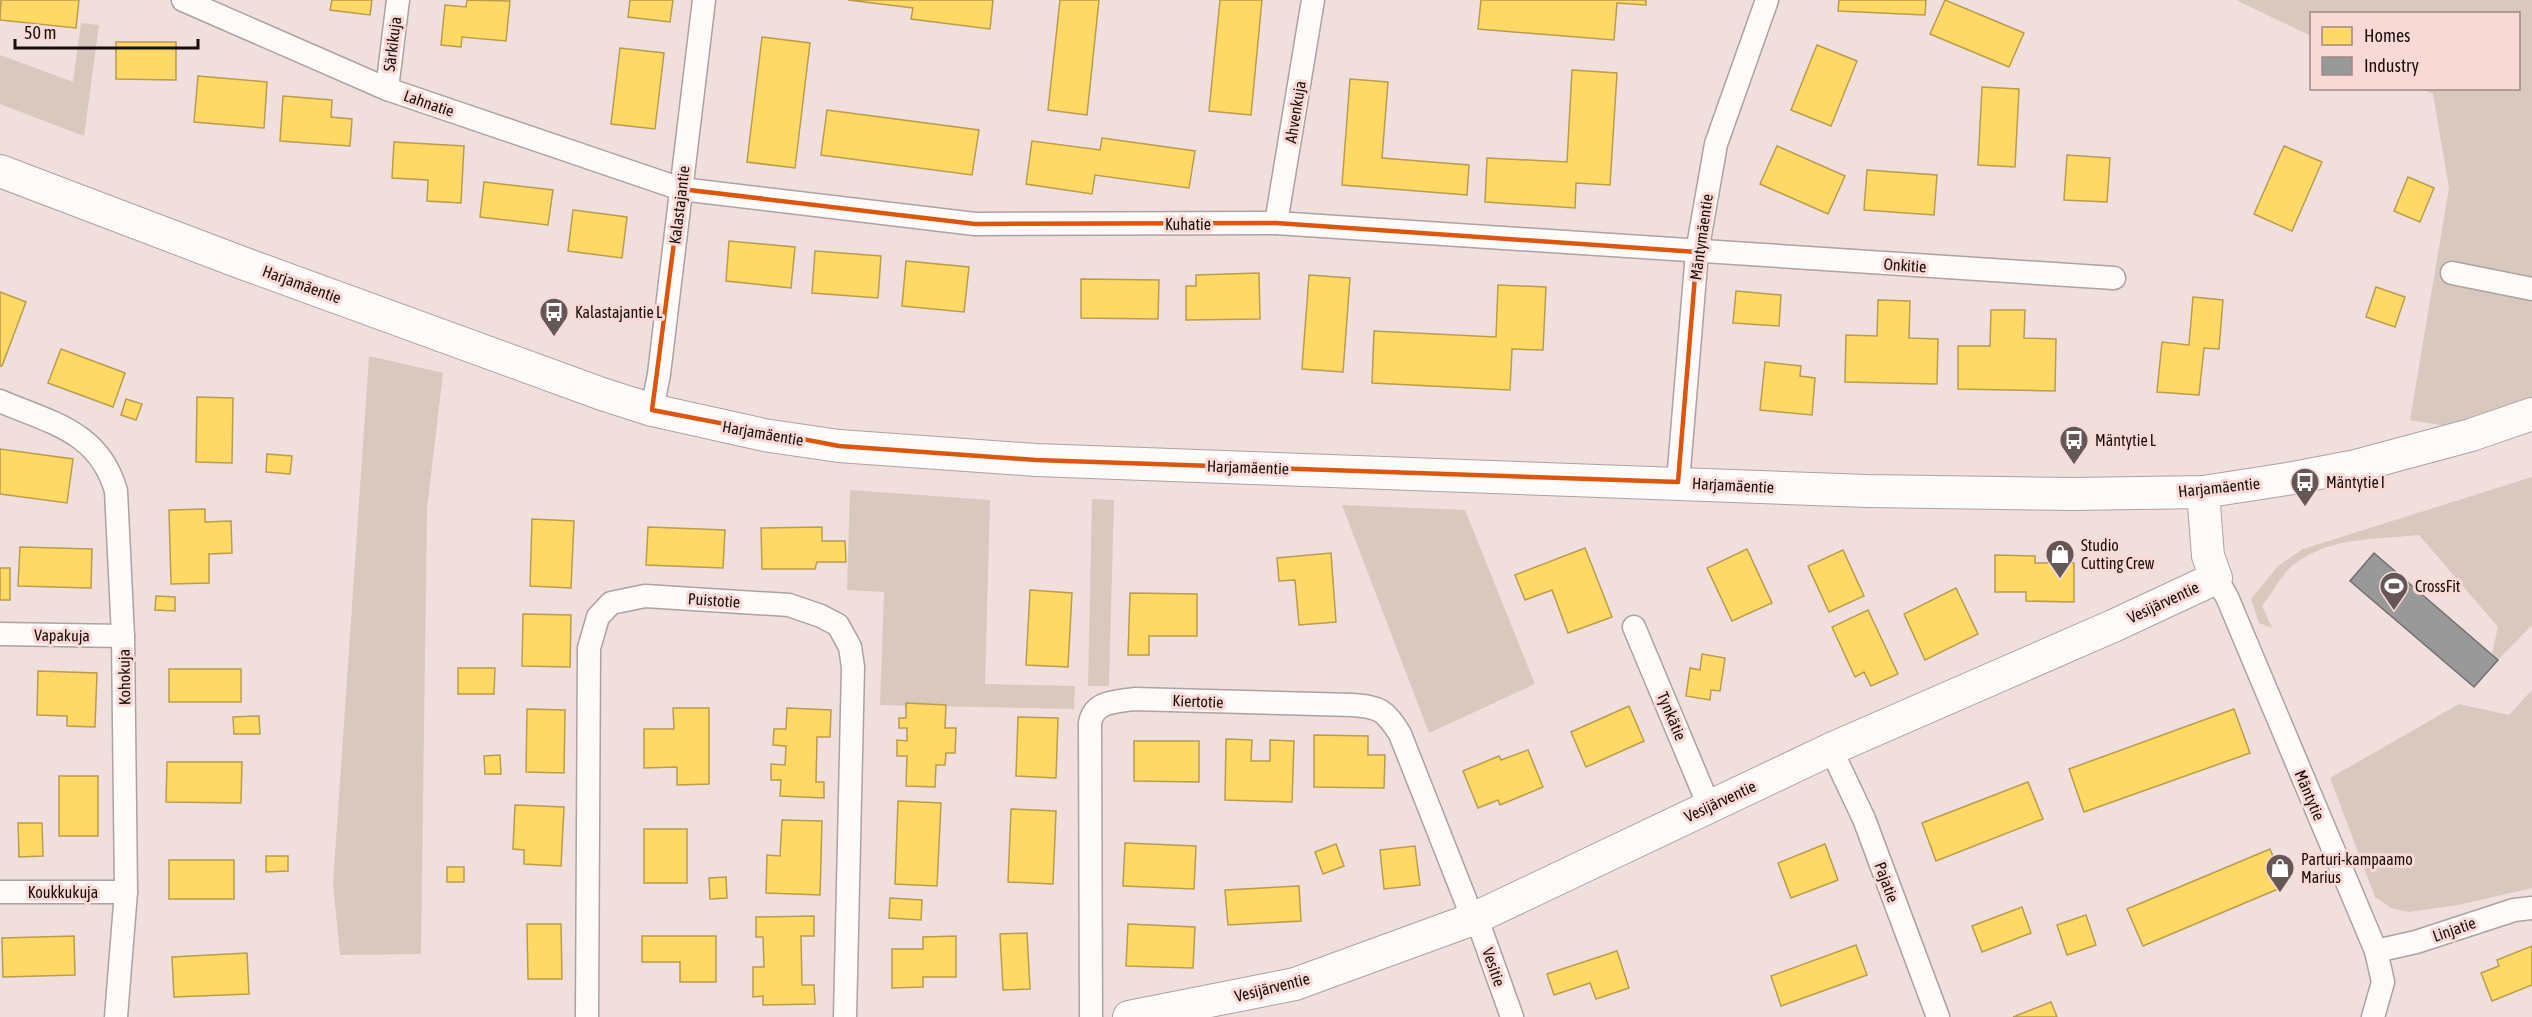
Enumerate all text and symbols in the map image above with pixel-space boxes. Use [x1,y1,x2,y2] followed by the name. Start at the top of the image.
[15,12,198,50] scale bar
[2310,12,2520,90] legend
[380,16,405,73] street label: Särkikuja
[24,22,56,43] text: 50 m
[2364,25,2410,46] text: Homes
[2364,55,2419,76] text: Industry
[1281,80,1310,145] street label: Ahvenkuja
[401,86,457,120] street label: Lahnatie
[665,165,694,245] street label: Kalastajantie
[1686,193,1717,281] street label: Mäntymäentie
[1165,215,1211,233] street label: Kuhatie
[1883,255,1927,275] street label: Onkitie
[260,261,344,307] street label: Harjamäentie
[538,296,570,338] bus stop icon: Kalastajantie L
[575,303,663,322] place label: Kalastajantie L
[721,417,805,450] street label: Harjamäentie
[2058,424,2090,466] bus stop icon: Mäntytie L
[2095,431,2157,450] place label: Mäntytie L
[1207,457,1289,478] street label: Harjamäentie
[2289,466,2321,508] bus stop icon: Mäntytie I
[2326,473,2385,492] place label: Mäntytie I
[1691,474,1774,497] street label: Harjamäentie
[2177,474,2261,501] street label: Harjamäentie
[2081,536,2155,573] place label: Studio Cutting Crew
[2044,538,2076,580] shop icon: Studio Cutting Crew
[2378,570,2410,612] sports icon: CrossFit
[2415,577,2461,595] place label: CrossFit
[2124,578,2202,627] street label: Vesijärventie
[687,589,741,611] street label: Puistotie
[34,626,90,645] street label: Vapakuja
[115,649,134,705] street label: Kohokuja
[1653,689,1690,743] street label: Tynkätie
[1172,691,1224,711] street label: Kiertotie
[2291,767,2329,823] street label: Mäntytie
[1681,777,1759,826] street label: Vesijärventie
[2301,850,2413,886] place label: Parturi-kampaamo Marius
[2264,852,2296,894] shop icon: Parturi-kampaamo Marius
[1870,859,1903,905] street label: Pajatie
[28,883,98,902] street label: Koukkukuja
[2430,913,2478,946] street label: Linjatie
[1479,945,1509,989] street label: Vesitie
[1233,969,1312,1006] street label: Vesijärventie

